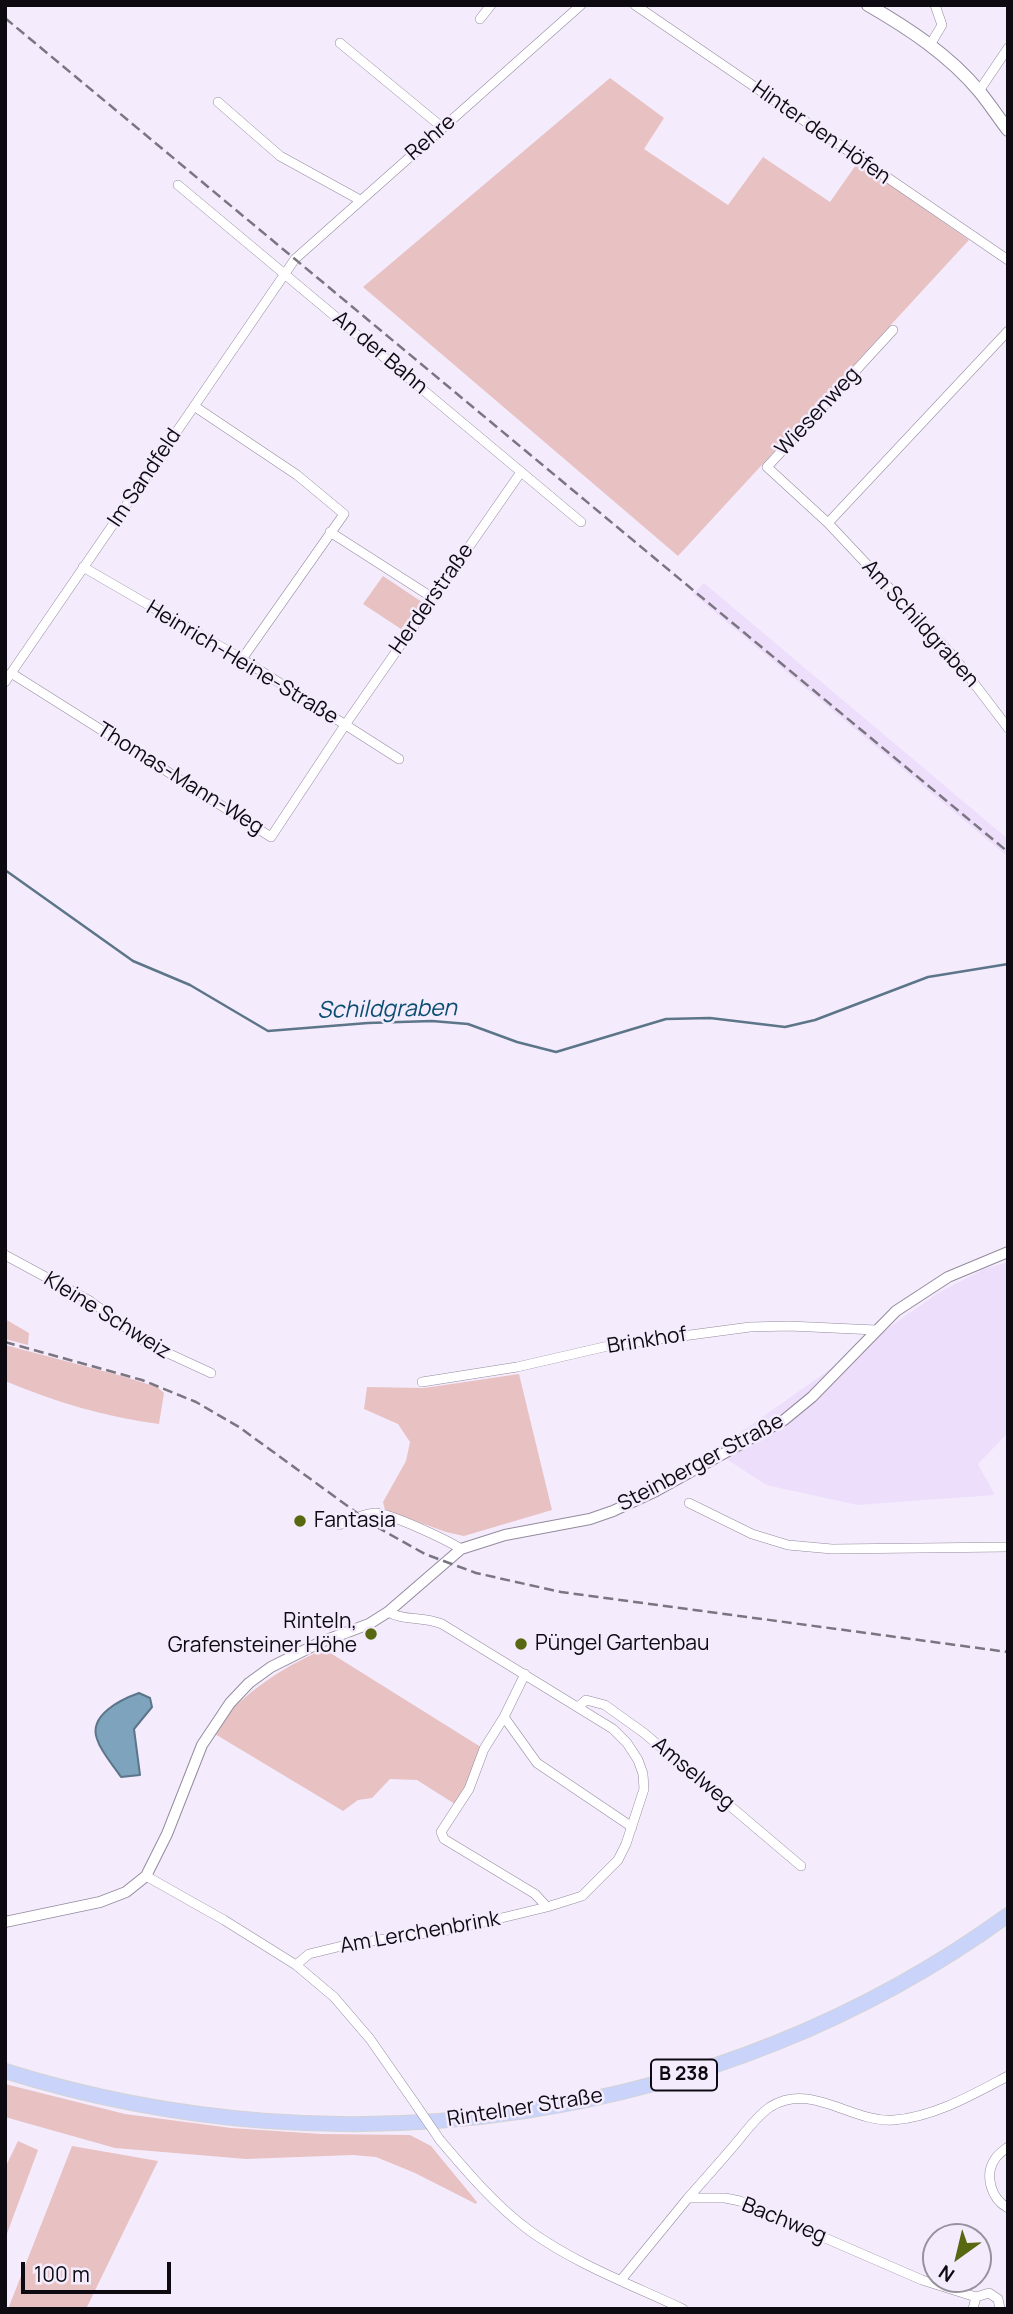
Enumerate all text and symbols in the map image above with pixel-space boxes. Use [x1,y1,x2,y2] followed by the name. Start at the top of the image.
[747,76,895,190] street label: Hinter den Höfen
[401,110,461,166] street label: Rehre
[327,306,433,400] street label: An der Bahn
[771,362,865,462] street label: Wiesenweg
[103,424,187,532] street label: Im Sandfeld
[385,539,479,659] street label: Herderstraße
[856,555,984,693] street label: Am Schildgraben
[141,596,343,730] street label: Heinrich-Heine-Straße
[92,717,268,841] street label: Thomas-Mann-Weg
[317,995,457,1025] water label: Schildgraben
[39,1267,175,1365] street label: Kleine Schweiz
[605,1322,689,1360] street label: Brinkhof
[614,1409,788,1517] street label: Steinberger Straße
[314,1508,396,1534] place label: Fantasia
[292,1513,308,1529] marker: Fantasia
[168,1609,357,1659] place label: Rinteln, Grafensteiner Höhe
[363,1626,379,1642] marker: Rinteln, Grafensteiner Höhe
[535,1631,709,1657] place label: Püngel Gartenbau
[513,1636,529,1652] marker: Püngel Gartenbau
[647,1732,739,1816] street label: Amselweg
[338,1907,502,1959] street label: Am Lerchenbrink
[651,2060,717,2090] road number: B 238
[445,2083,605,2133] street label: Rintelner Straße
[738,2193,830,2249] street label: Bachweg
[922,2223,992,2293] north arrow
[24,2248,175,2292] scale bar
[933,2259,959,2288] text: N
[34,2260,90,2288] text: 100 m

